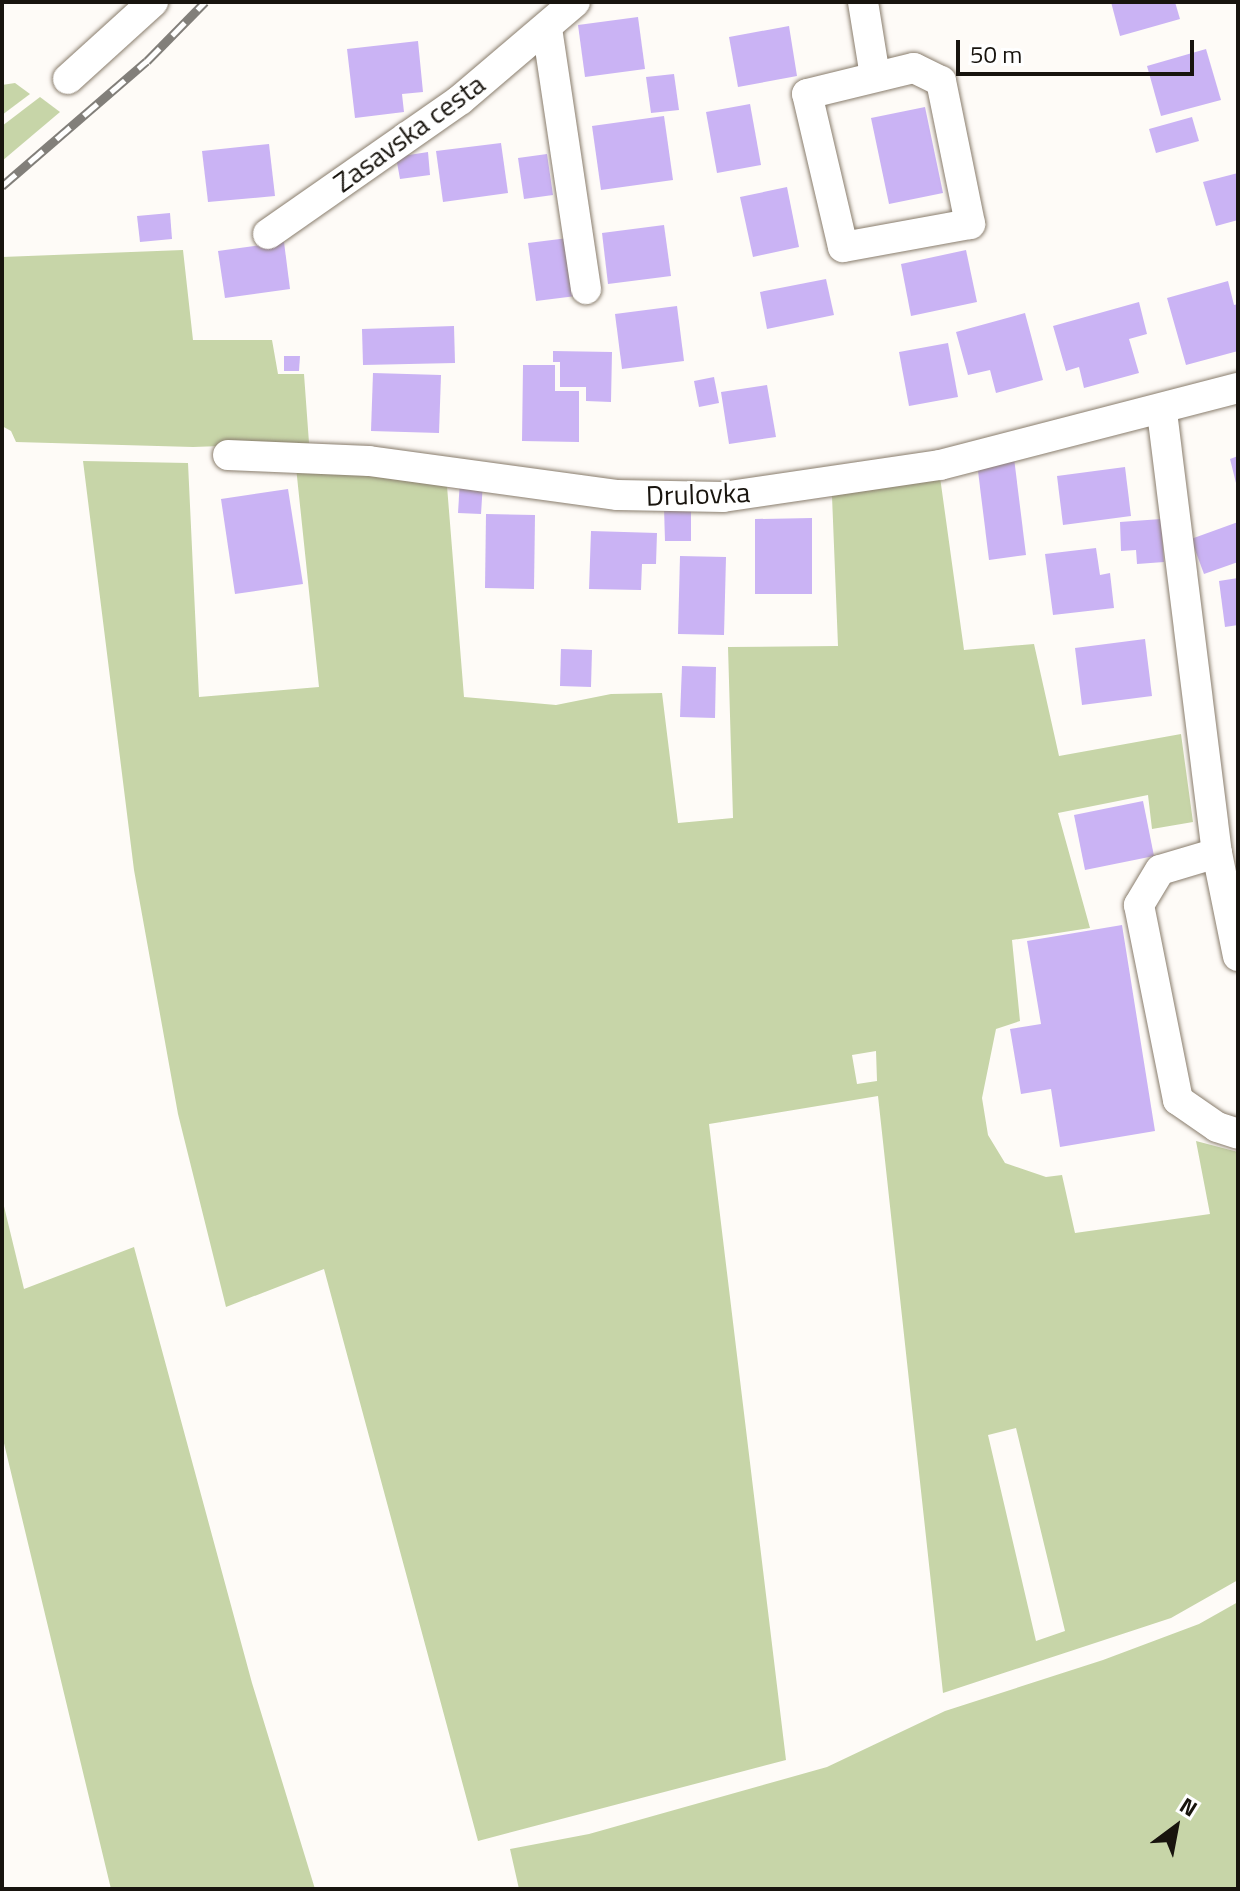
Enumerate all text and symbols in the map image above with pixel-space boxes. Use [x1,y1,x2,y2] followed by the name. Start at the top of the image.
[960,24,1198,74] scale bar
[970,36,1022,72] text: 50 m
[327,67,491,199] street label: Zasavska cesta
[645,475,751,513] street label: Drulovka
[1136,1787,1216,1867] north arrow
[1173,1788,1204,1825] text: N

